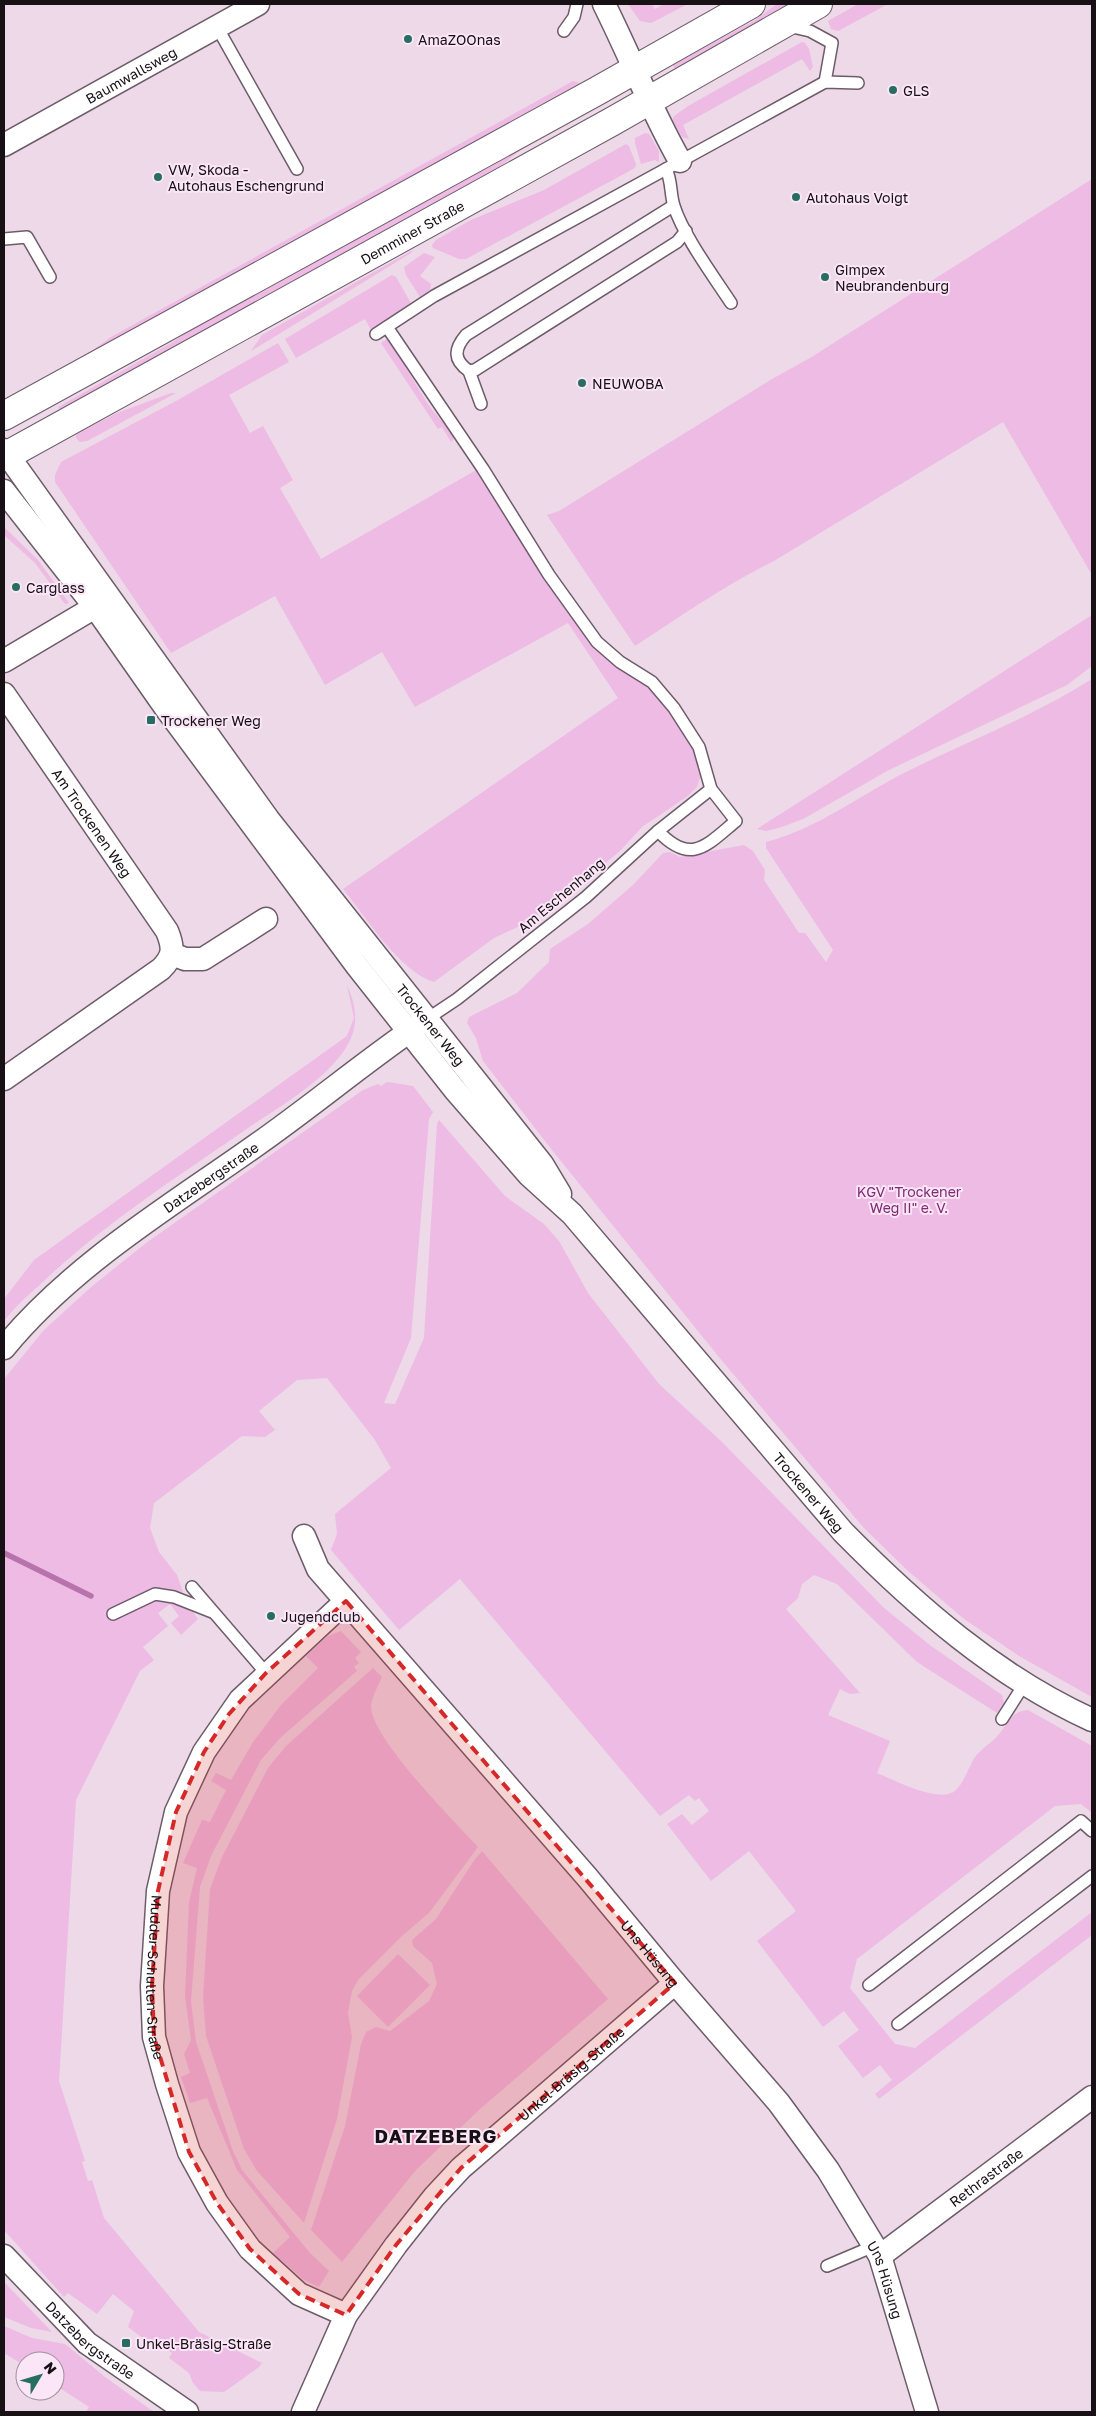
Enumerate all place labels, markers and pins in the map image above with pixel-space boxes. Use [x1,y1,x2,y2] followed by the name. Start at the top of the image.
[418,31,501,48] place label: AmaZOOnas
[402,33,414,45] marker: AmaZOOnas
[903,82,930,99] place label: GLS
[887,84,899,96] marker: GLS
[168,161,324,194] place label: VW, Skoda - Autohaus Eschengrund
[152,171,164,183] marker: VW, Skoda - Autohaus Eschengrund
[806,189,908,206] place label: Autohaus Voigt
[790,191,802,203] marker: Autohaus Voigt
[835,261,949,294] place label: Gimpex Neubrandenburg
[819,271,831,283] marker: Gimpex Neubrandenburg
[592,375,664,392] place label: NEUWOBA
[576,377,588,389] marker: NEUWOBA
[26,579,85,596] place label: Carglass
[10,581,22,593] marker: Carglass
[161,712,261,729] place label: Trockener Weg
[145,714,157,726] marker: Trockener Weg
[281,1608,360,1625] place label: Jugendclub
[265,1610,277,1622] marker: Jugendclub
[136,2335,271,2352] place label: Unkel-Bräsig-Straße
[120,2337,132,2349] marker: Unkel-Bräsig-Straße

